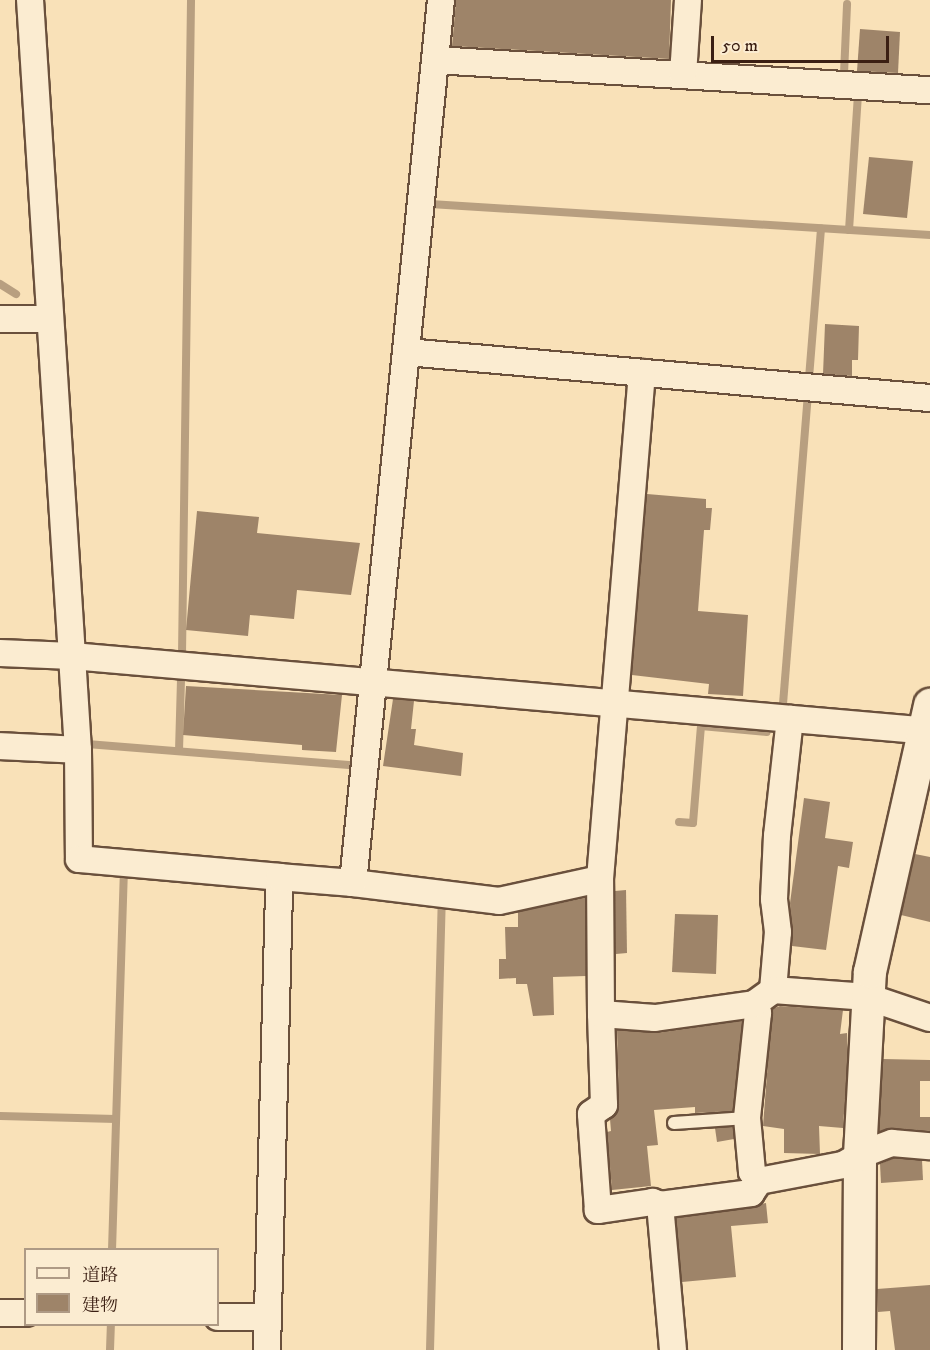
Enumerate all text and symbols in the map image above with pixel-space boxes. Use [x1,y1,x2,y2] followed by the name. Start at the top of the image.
[714,24,892,62] scale bar
[722,35,758,57] text: 50 m
[24,1248,219,1326] legend
[82,1265,118,1287] text: 道路
[82,1295,118,1317] text: 建物

